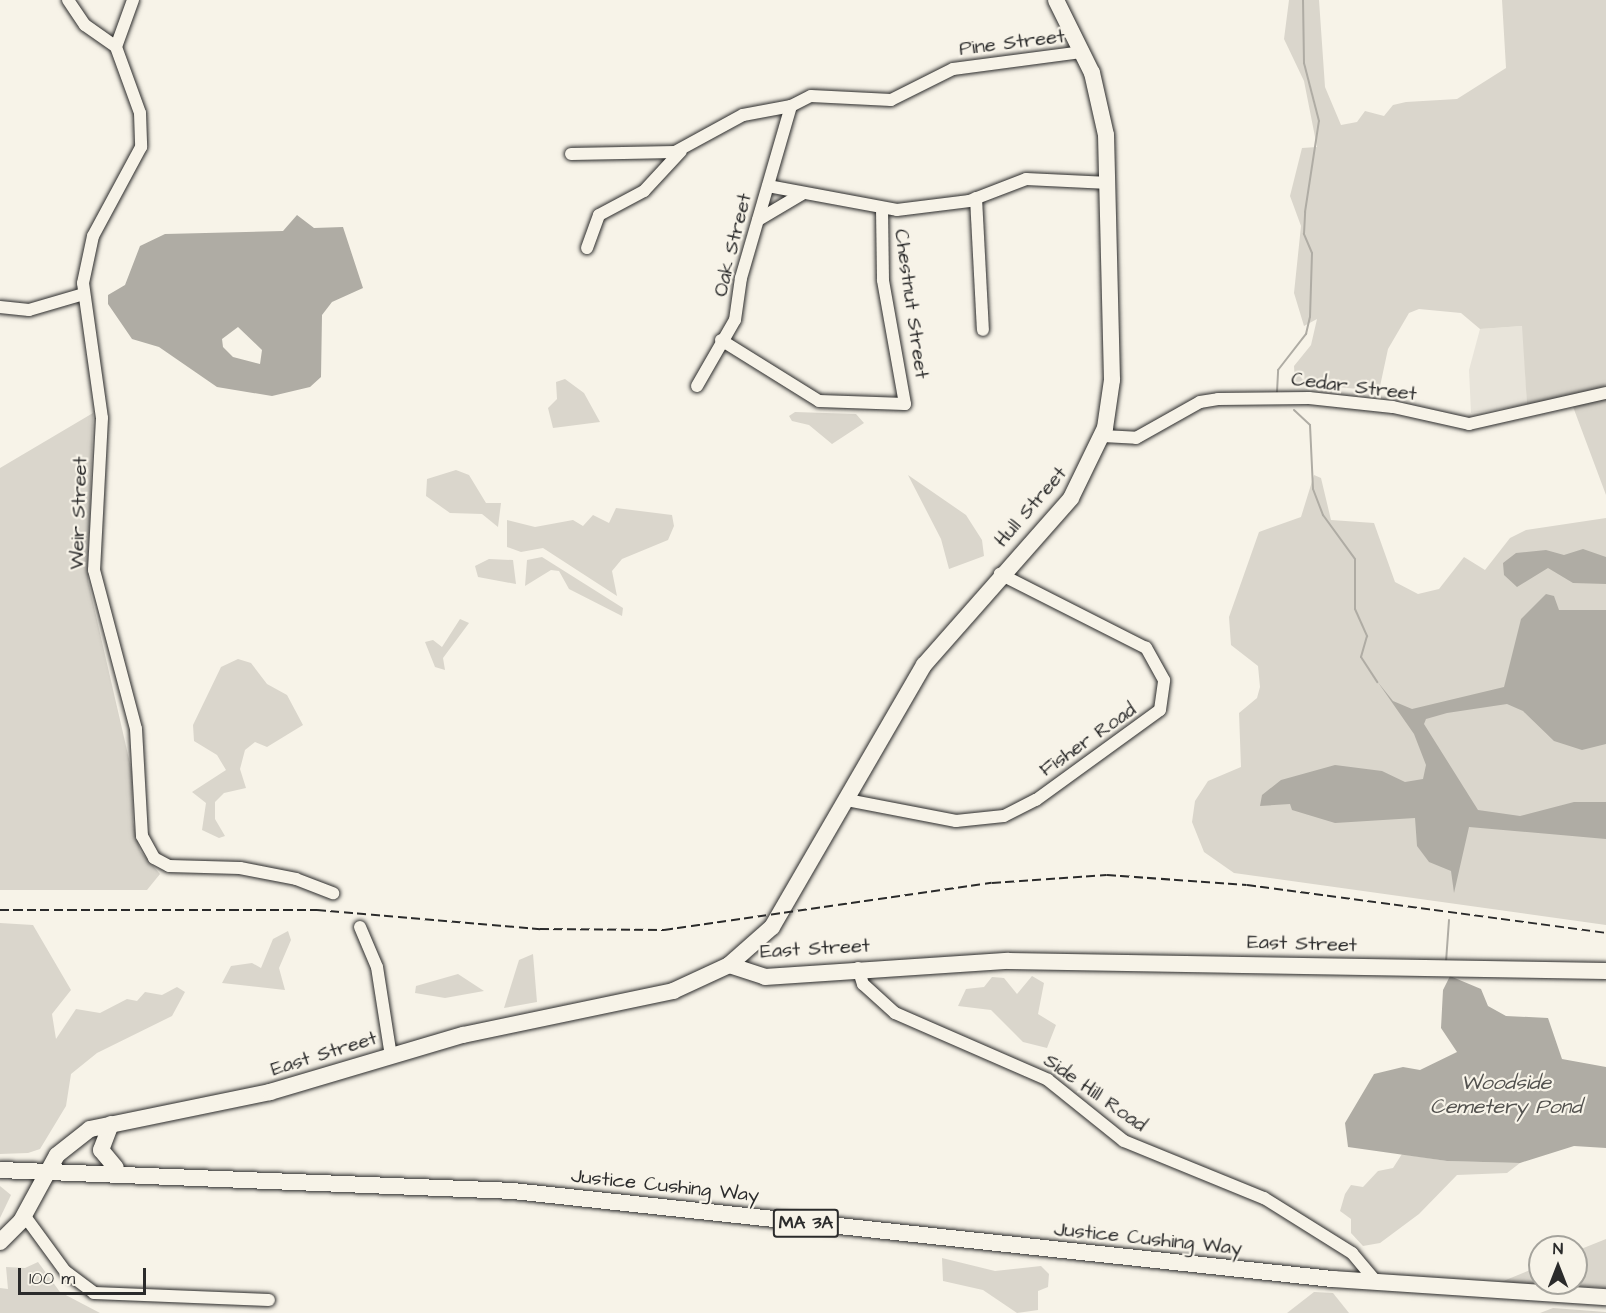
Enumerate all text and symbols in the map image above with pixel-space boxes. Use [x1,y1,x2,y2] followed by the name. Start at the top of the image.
[958,25,1066,61] street label: Pine Street
[709,191,757,299] street label: Oak Street
[889,228,933,380] street label: Chestnut Street
[1290,367,1418,407] street label: Cedar Street
[65,456,93,570] street label: Weir Street
[990,462,1072,552] street label: Hull Street
[1035,698,1141,782] street label: Fisher Road
[1247,930,1357,958] street label: East Street
[760,934,870,964] street label: East Street
[268,1026,380,1082] street label: East Street
[1039,1049,1151,1137] street label: Side Hill Road
[1430,1070,1582,1120] water label: Woodside Cemetery Pond
[570,1164,760,1208] street label: Justice Cushing Way
[772,1208,840,1238] road number: MA 3A
[1053,1217,1243,1261] street label: Justice Cushing Way
[1528,1235,1588,1295] north arrow
[1553,1238,1563,1260] text: N
[21,1256,148,1294] scale bar
[29,1266,75,1291] text: 100 m

